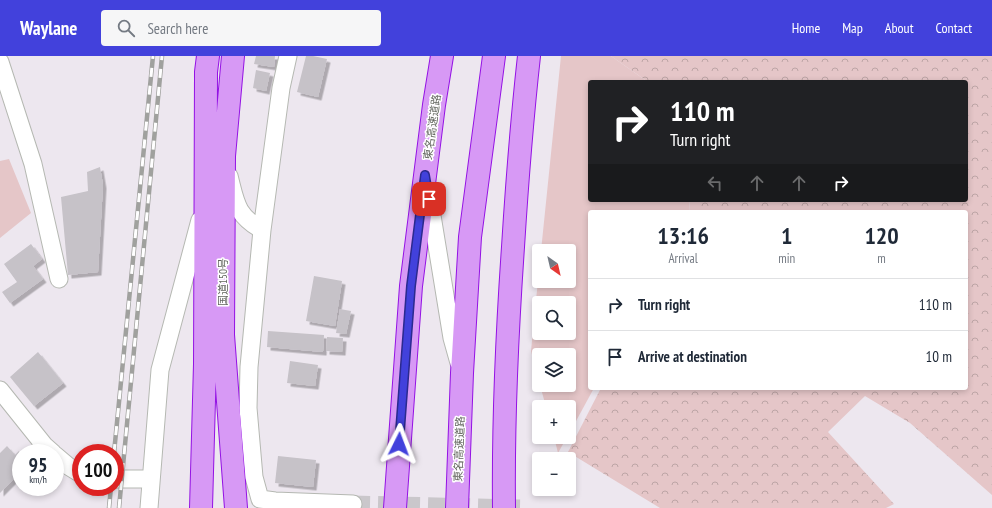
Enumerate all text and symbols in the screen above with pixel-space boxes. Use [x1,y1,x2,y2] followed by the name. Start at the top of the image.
[101,10,381,46] search box
[20,16,77,40] text: Waylane
[115,17,137,39] icon: search
[147,19,208,38] text: Search here
[792,19,820,37] text: Home
[842,19,863,37] text: Map
[885,19,914,37] text: About
[936,19,972,37] text: Contact
[670,92,734,129] text: 110 m
[420,93,444,161] street label: 東名高速道路
[604,96,656,148] icon: right
[670,128,730,151] text: Turn right
[704,172,726,194] icon: left
[746,172,768,194] icon: ahead
[788,172,810,194] icon: ahead
[830,172,852,194] icon: right
[412,182,446,216] pin
[418,188,440,210] icon: arrive
[657,220,709,251] text: 13:16
[781,220,792,251] text: 1
[864,220,899,251] text: 120
[532,244,576,288] north arrow
[532,244,576,496] map controls
[668,250,698,267] text: Arrival
[778,250,795,267] text: min
[877,250,886,267] text: m
[216,258,230,306] street label: 国道150号
[604,294,626,316] icon: right
[638,295,690,314] text: Turn right
[919,295,952,314] text: 110 m
[532,296,576,340] button: search
[604,346,626,368] icon: arrive
[638,347,747,366] text: Arrive at destination
[926,347,952,366] text: 10 m
[532,348,576,392] button: layers
[532,400,576,444] button: +
[451,416,467,482] street label: 東名高速道路
[378,423,420,465] position arrow
[72,444,124,496] speed limit sign: 100
[28,452,48,478] text: 95
[532,452,576,496] button: −
[29,473,47,486] text: km/h

